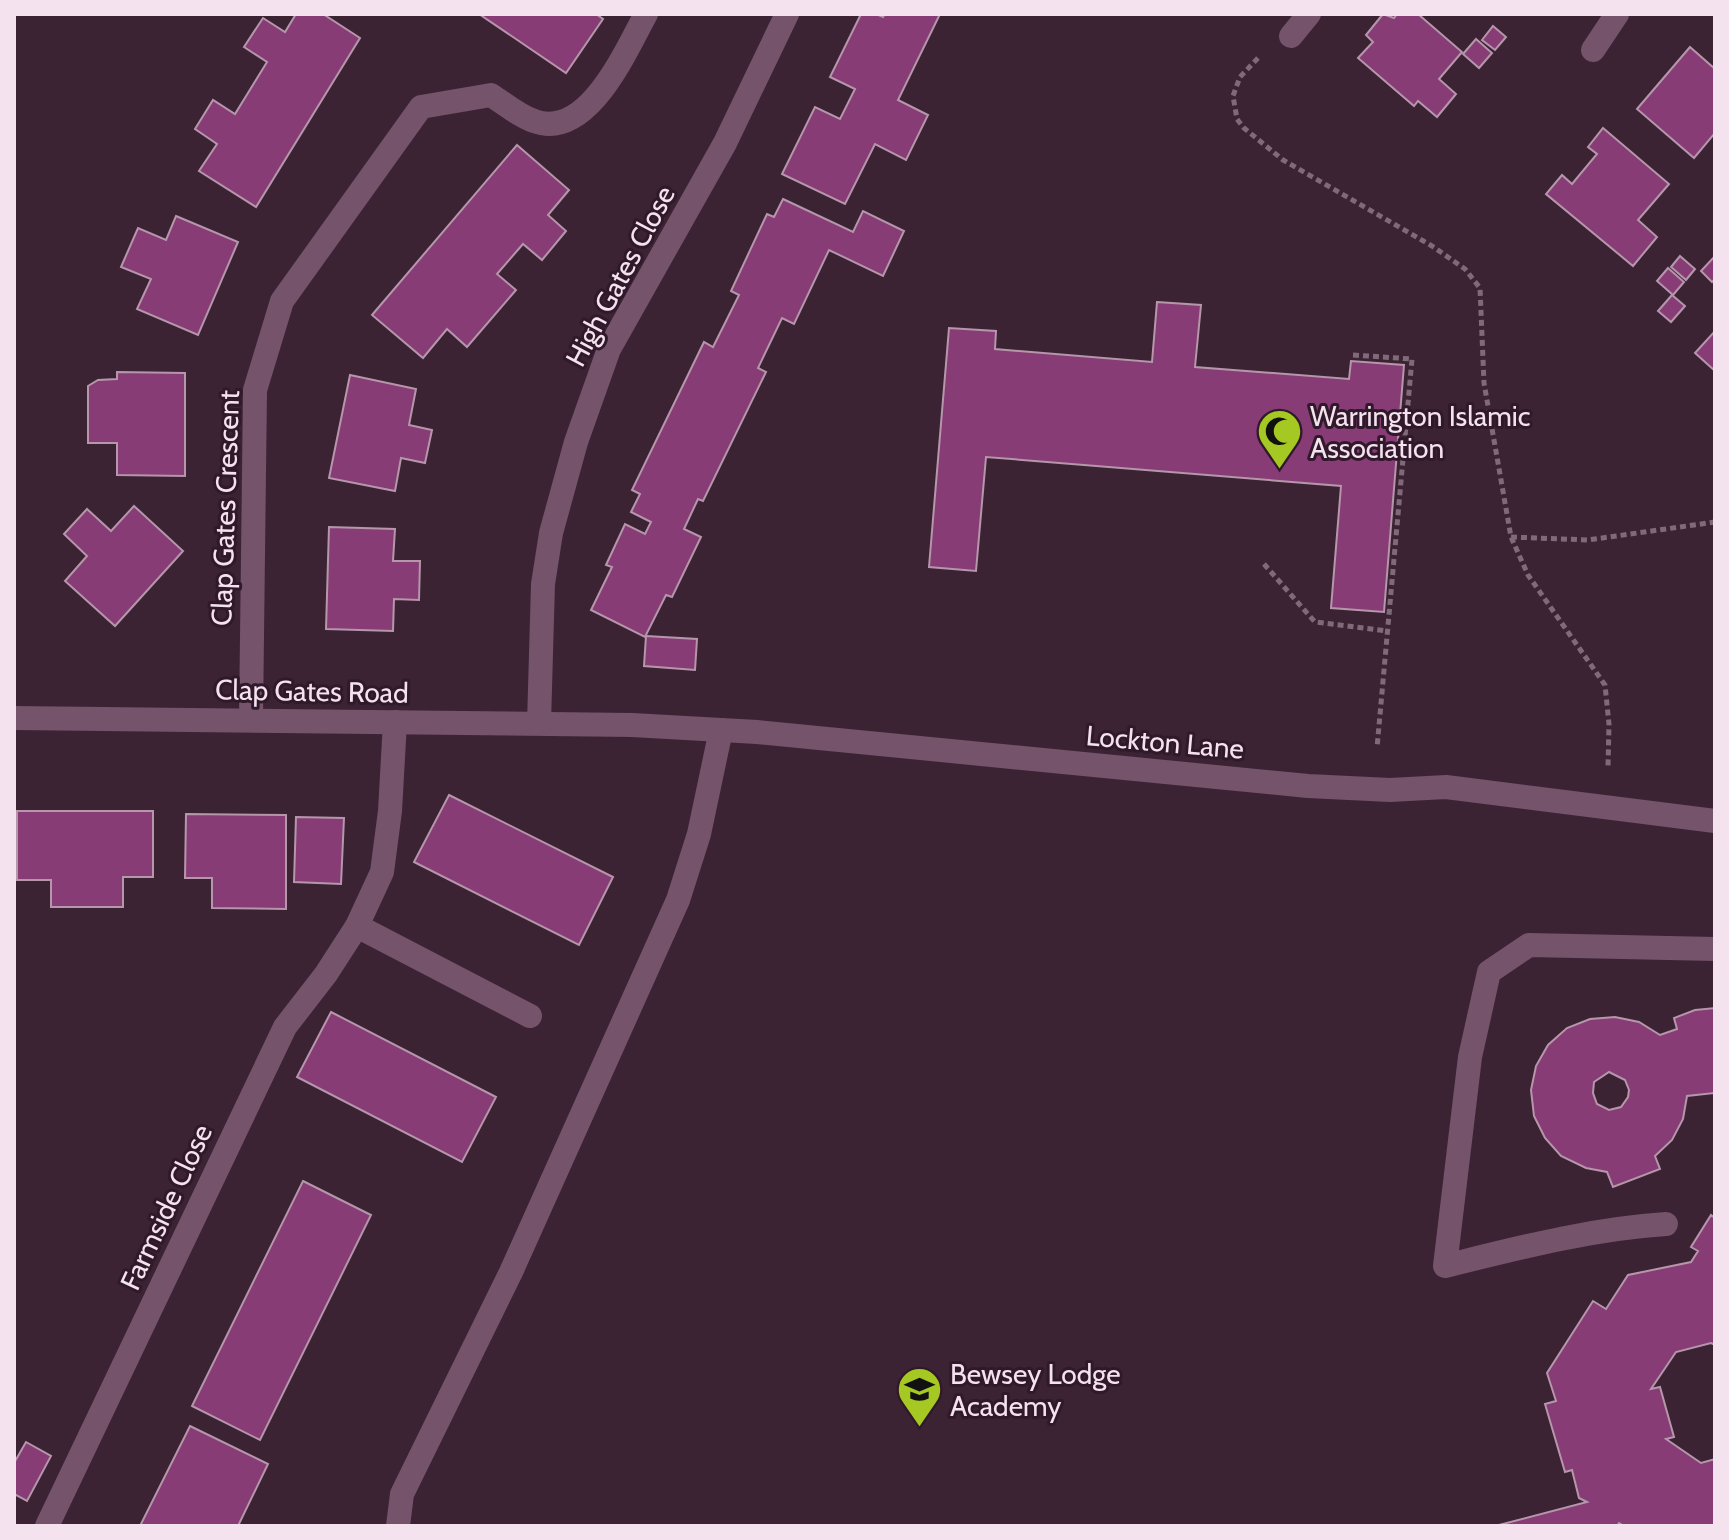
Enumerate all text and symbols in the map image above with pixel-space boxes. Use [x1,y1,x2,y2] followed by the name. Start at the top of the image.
[558,180,682,372] street label: High Gates Close
[204,390,246,626] street label: Clap Gates Crescent
[1310,399,1530,465] place label: Warrington Islamic Association
[1255,408,1303,471] mosque icon: Warrington Islamic Association
[215,672,409,710] street label: Clap Gates Road
[1085,718,1245,766] street label: Lockton Lane
[113,1119,219,1295] street label: Farmside Close
[950,1357,1121,1423] place label: Bewsey Lodge Academy
[895,1366,943,1429] school or university icon: Bewsey Lodge Academy

